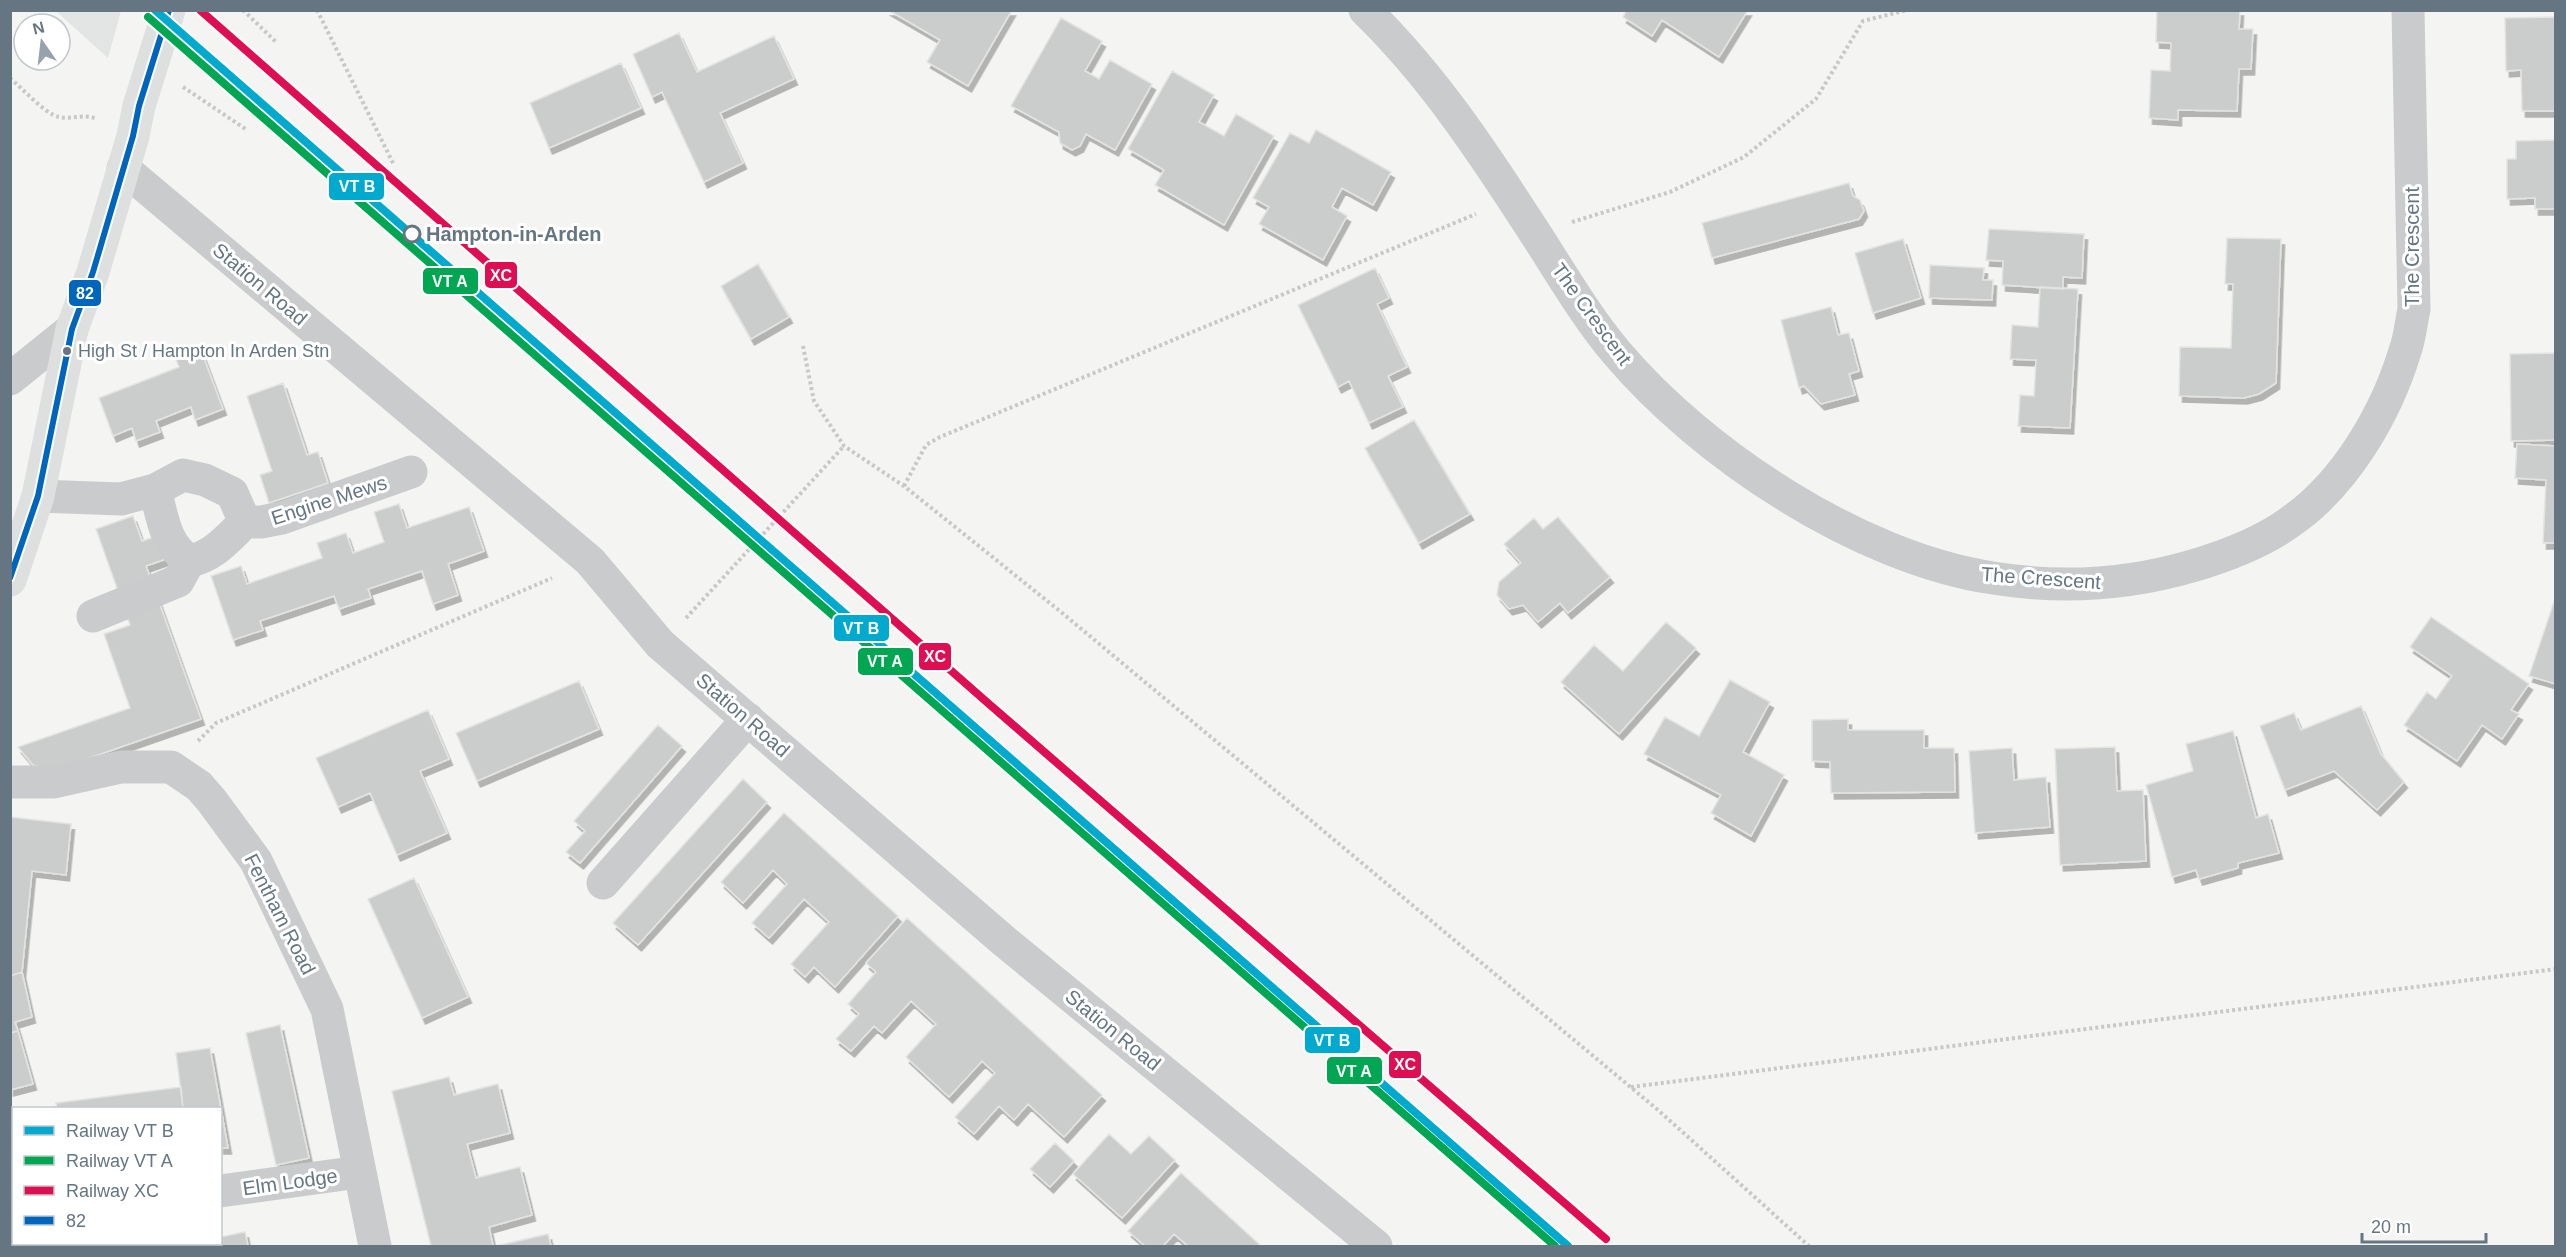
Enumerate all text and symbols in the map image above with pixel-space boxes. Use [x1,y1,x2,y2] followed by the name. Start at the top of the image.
[12,12,72,72] north arrow
[31,18,46,38] text: N
[328,172,385,201] line badge: VT B
[339,178,375,195] text: VT B
[2401,187,2423,307] street label: The Crescent
[426,223,602,245] place label: Hampton-in-Arden
[403,225,421,243] marker: Hampton-in-Arden
[209,238,311,330] street label: Station Road
[1548,259,1636,369] street label: The Crescent
[484,261,518,289] line badge: XC
[422,267,479,295] line badge: VT A
[490,267,513,284] text: XC
[432,273,468,290] text: VT A
[68,279,102,307] line badge: 82
[76,285,94,302] text: 82
[78,341,329,361] place label: High St / Hampton In Arden Stn
[61,345,73,357] marker: High St / Hampton In Arden Stn
[269,471,389,529] street label: Engine Mews
[1980,563,2102,593] street label: The Crescent
[833,614,890,642] line badge: VT B
[843,620,879,637] text: VT B
[918,642,952,671] line badge: XC
[857,647,914,676] line badge: VT A
[924,648,947,665] text: XC
[867,653,903,670] text: VT A
[692,669,794,761] street label: Station Road
[240,850,320,978] street label: Fentham Road
[1061,985,1165,1075] street label: Station Road
[1304,1026,1361,1054] line badge: VT B
[1314,1032,1350,1049] text: VT B
[1388,1050,1422,1079] line badge: XC
[1326,1056,1383,1085] line badge: VT A
[1394,1056,1417,1073] text: XC
[1336,1063,1372,1080] text: VT A
[12,1107,222,1245] legend
[66,1121,174,1141] text: Railway VT B
[66,1151,173,1171] text: Railway VT A
[241,1164,339,1200] street label: Elm Lodge
[66,1181,159,1201] text: Railway XC
[2362,1206,2486,1244] scale bar
[66,1211,86,1231] text: 82
[2371,1217,2411,1237] text: 20 m

